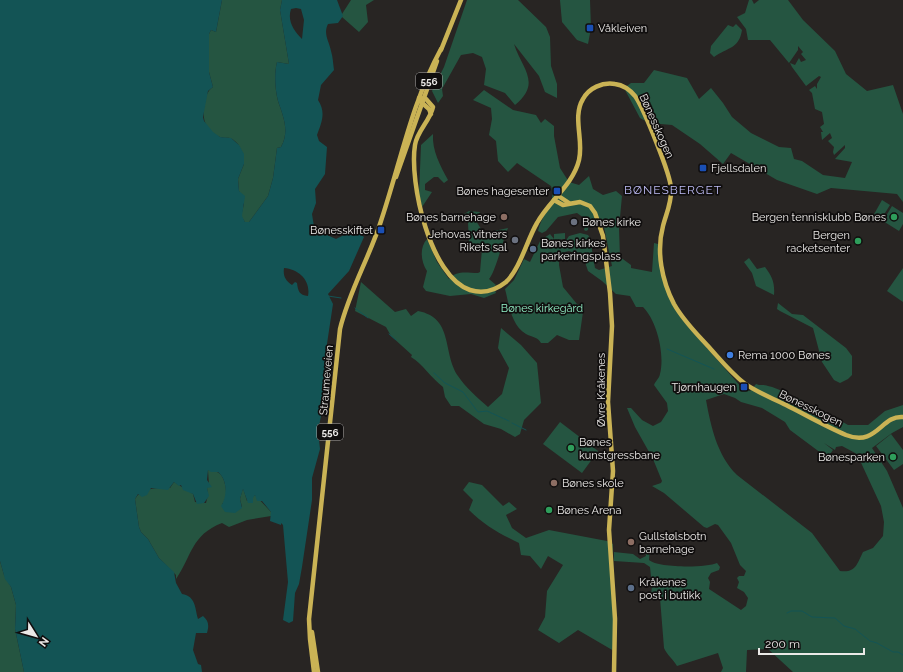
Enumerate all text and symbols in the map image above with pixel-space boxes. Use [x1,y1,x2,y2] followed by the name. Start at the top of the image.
[598,22,647,35] place label: Våkleiven
[585,23,595,33] marker: Våkleiven
[416,73,442,89] road number: 556
[637,92,677,160] street label: Bønesskogen
[711,162,766,175] place label: Fjellsdalen
[698,163,708,173] marker: Fjellsdalen
[624,183,722,197] district label: BØNESBERGET
[456,185,549,198] place label: Bønes hagesenter
[552,186,562,196] marker: Bønes hagesenter
[406,211,497,224] place label: Bønes barnehage
[752,211,886,224] place label: Bergen tennisklubb Bønes
[499,212,509,222] marker: Bønes barnehage
[889,212,899,222] marker: Bergen tennisklubb Bønes
[582,216,641,229] place label: Bønes kirke
[569,217,579,227] marker: Bønes kirke
[310,224,373,237] place label: Bønesskiftet
[376,225,386,235] marker: Bønesskiftet
[429,228,507,254] place label: Jehovas vitners Rikets sal
[786,229,850,255] place label: Bergen racketsenter
[510,235,520,245] marker: Jehovas vitners Rikets sal
[853,236,863,246] marker: Bergen racketsenter
[541,237,621,263] place label: Bønes kirkes parkeringsplass
[528,244,538,254] marker: Bønes kirkes parkeringsplass
[501,302,583,315] park label: Bønes kirkegård
[317,344,336,416] street label: Straumeveien
[738,349,830,362] place label: Rema 1000 Bønes
[725,350,735,360] marker: Rema 1000 Bønes
[595,353,608,427] street label: Øvre Kråkenes
[671,381,736,394] place label: Tjørnhaugen
[739,382,749,392] marker: Tjørnhaugen
[777,387,845,429] street label: Bønesskogen
[317,424,343,440] road number: 556
[579,436,660,462] place label: Bønes kunstgressbane
[566,443,576,453] marker: Bønes kunstgressbane
[818,451,885,464] place label: Bønesparken
[888,452,898,462] marker: Bønesparken
[562,477,624,490] place label: Bønes skole
[549,478,559,488] marker: Bønes skole
[557,504,622,517] place label: Bønes Arena
[544,505,554,515] marker: Bønes Arena
[639,530,707,556] place label: Gullstølsbotn barnehage
[626,537,636,547] marker: Gullstølsbotn barnehage
[639,576,701,602] place label: Kråkenes post i butikk
[626,583,636,593] marker: Kråkenes post i butikk
[16,616,56,656] north arrow
[759,630,864,656] scale bar
[36,634,51,649] text: N
[765,637,800,651] text: 200 m

